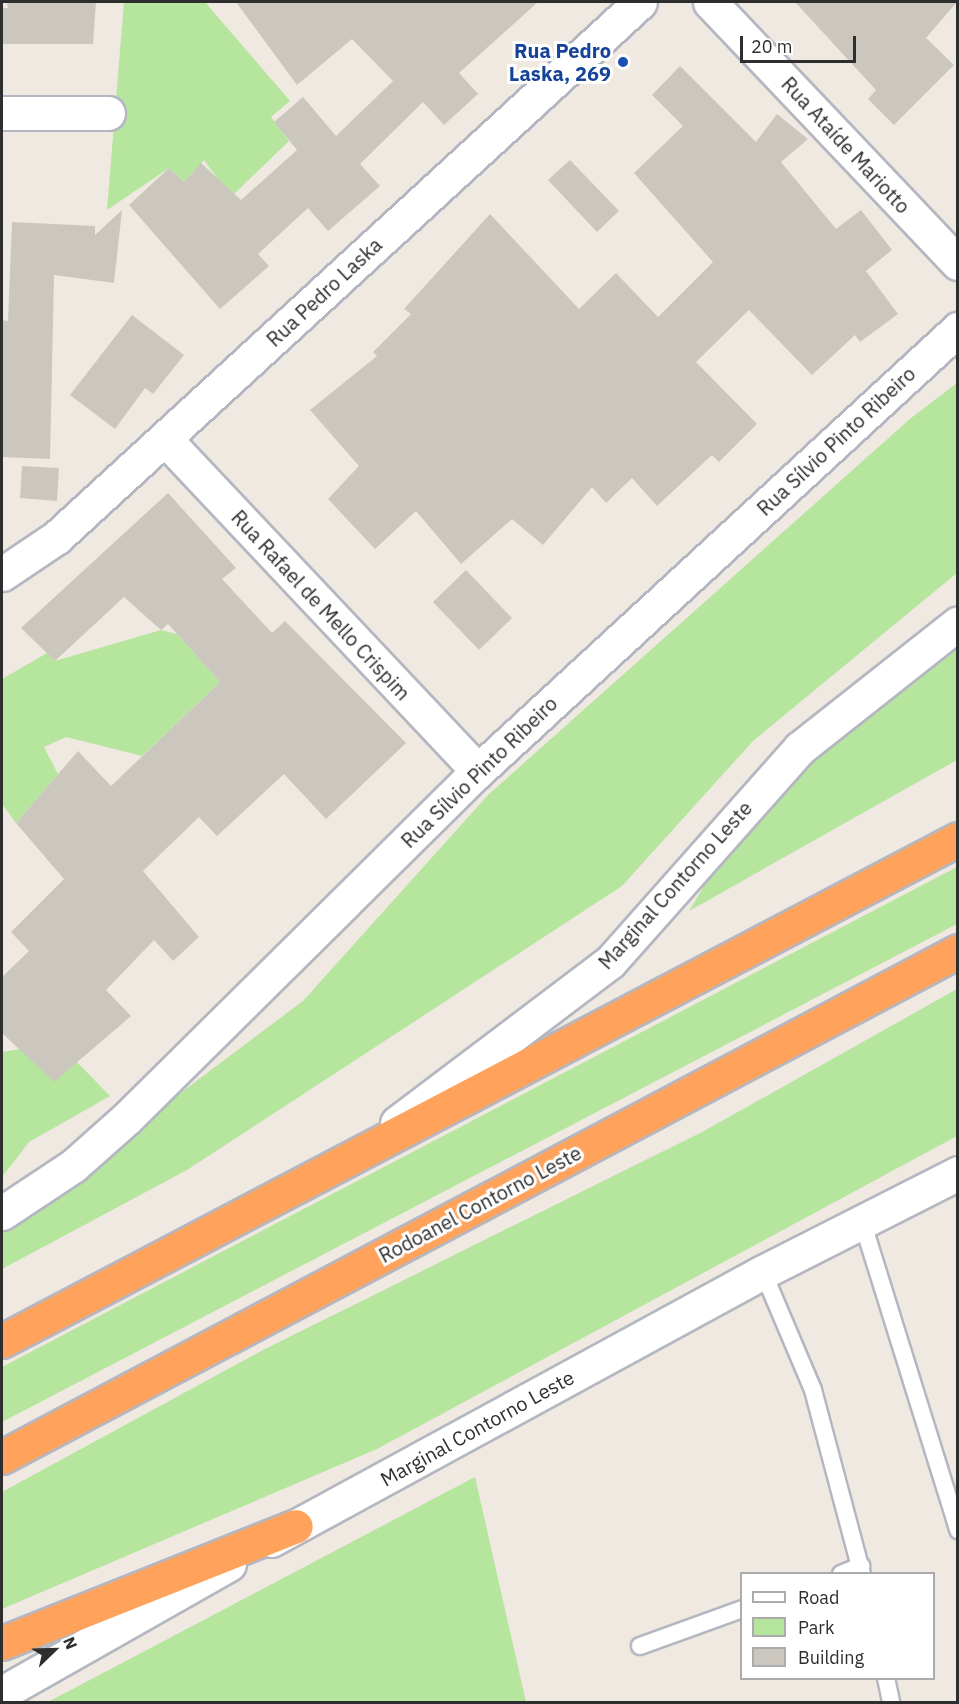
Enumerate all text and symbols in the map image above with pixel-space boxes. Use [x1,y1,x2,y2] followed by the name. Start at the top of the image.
[743,24,858,62] scale bar
[751,35,793,58] text: 20 m
[509,39,611,86] place label: Rua Pedro Laska, 269
[616,55,630,69] marker: Rua Pedro Laska, 269
[777,72,915,218] street label: Rua Ataíde Mariotto
[261,233,387,351] street label: Rua Pedro Laska
[752,362,920,520] street label: Rua Sílvio Pinto Ribeiro
[227,505,415,705] street label: Rua Rafael de Mello Crispim
[396,691,562,853] street label: Rua Sílvio Pinto Ribeiro
[593,796,757,974] street label: Marginal Contorno Leste
[375,1140,585,1268] street label: Rodoanel Contorno Leste
[376,1365,578,1491] street label: Marginal Contorno Leste
[740,1572,935,1680] legend
[798,1586,839,1609] text: Road
[798,1616,834,1639] text: Park
[24,1620,84,1680] north arrow
[59,1634,82,1652] text: N
[798,1646,864,1669] text: Building

